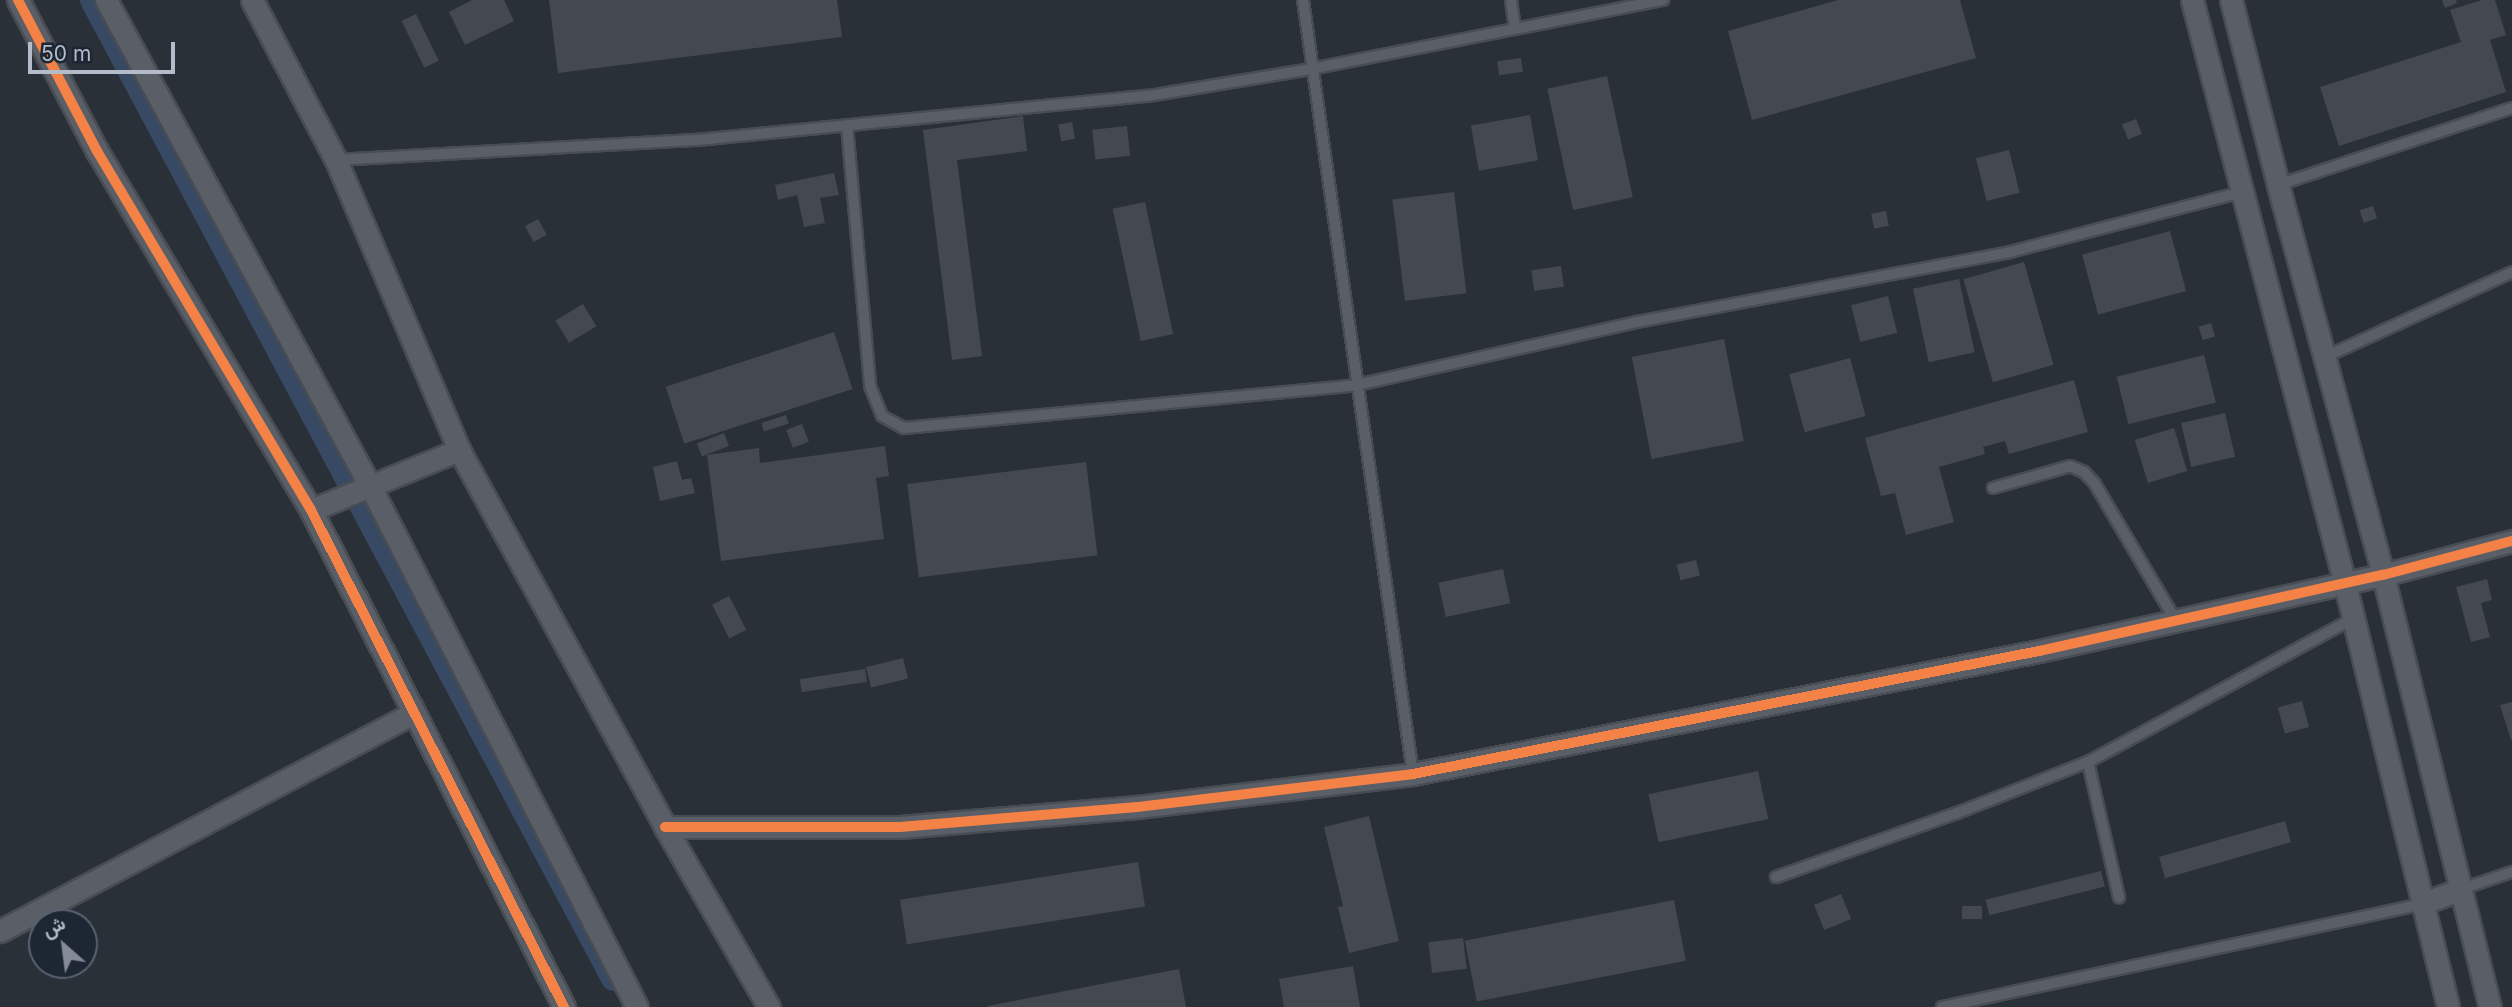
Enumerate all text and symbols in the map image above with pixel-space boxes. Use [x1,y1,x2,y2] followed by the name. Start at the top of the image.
[32,28,178,72] scale bar
[41,41,91,66] text: 50 m
[28,909,98,979] north arrow
[38,911,69,942] text: ش

